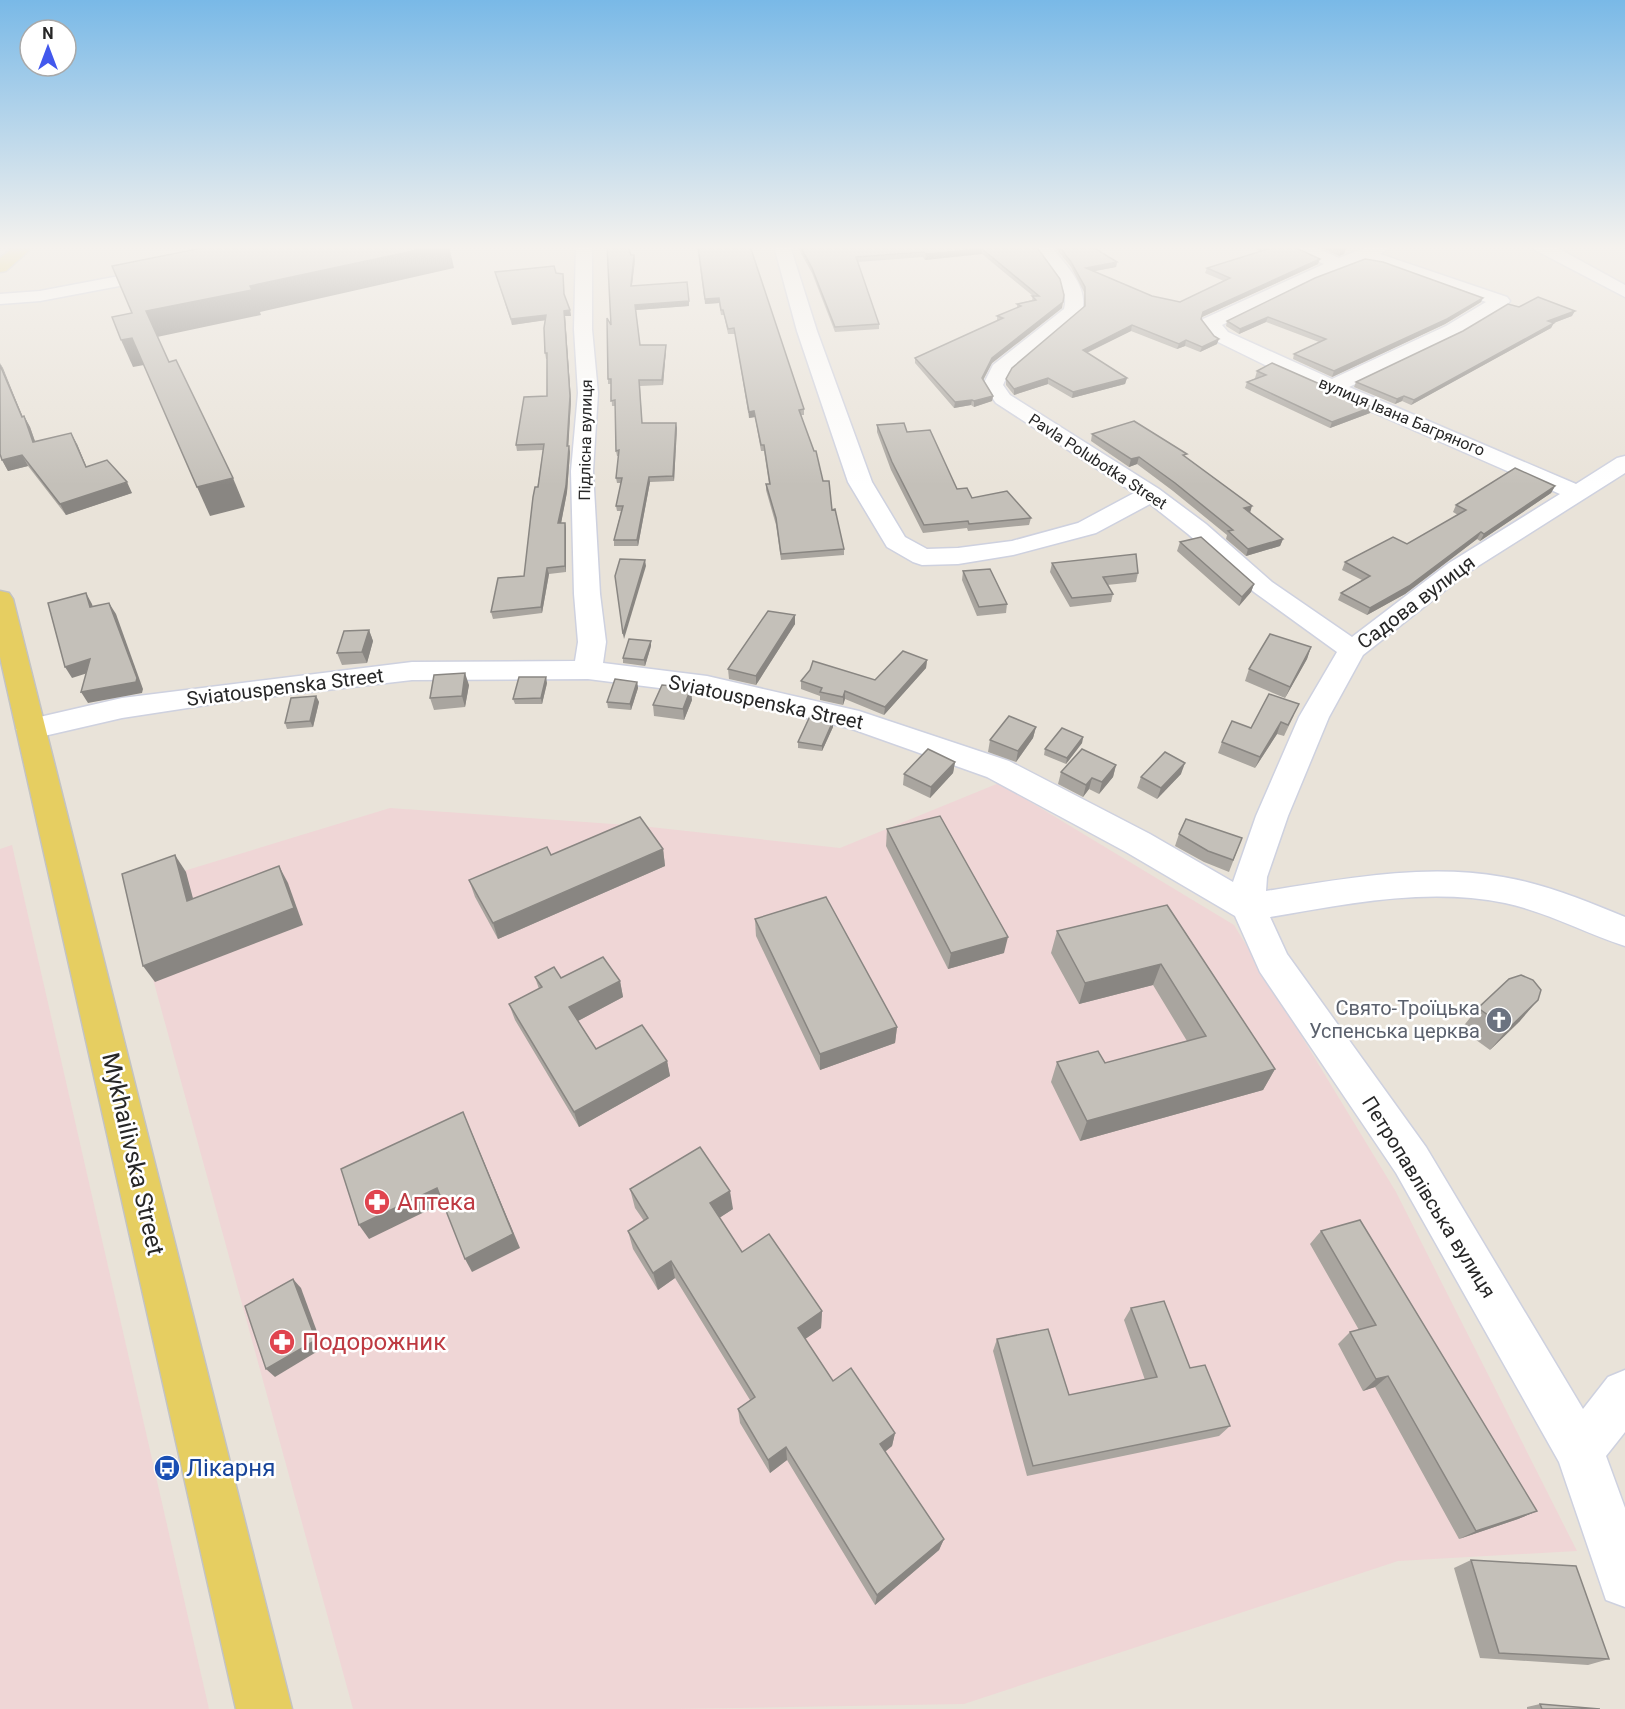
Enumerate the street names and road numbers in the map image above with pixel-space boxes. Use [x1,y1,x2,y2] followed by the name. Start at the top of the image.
[1316,373,1488,460] street label: вулиця Івана Багряного
[575,379,596,501] street label: Підлісна вулиця
[1025,410,1170,513] street label: Pavla Polubotka Street
[1352,550,1480,654] street label: Садова вулиця
[185,663,385,711] street label: Sviatouspenska Street
[666,670,866,734] street label: Sviatouspenska Street
[96,1050,170,1258] street label: Mykhailivska Street
[1357,1092,1501,1302] street label: Петропавлівська вулиця

